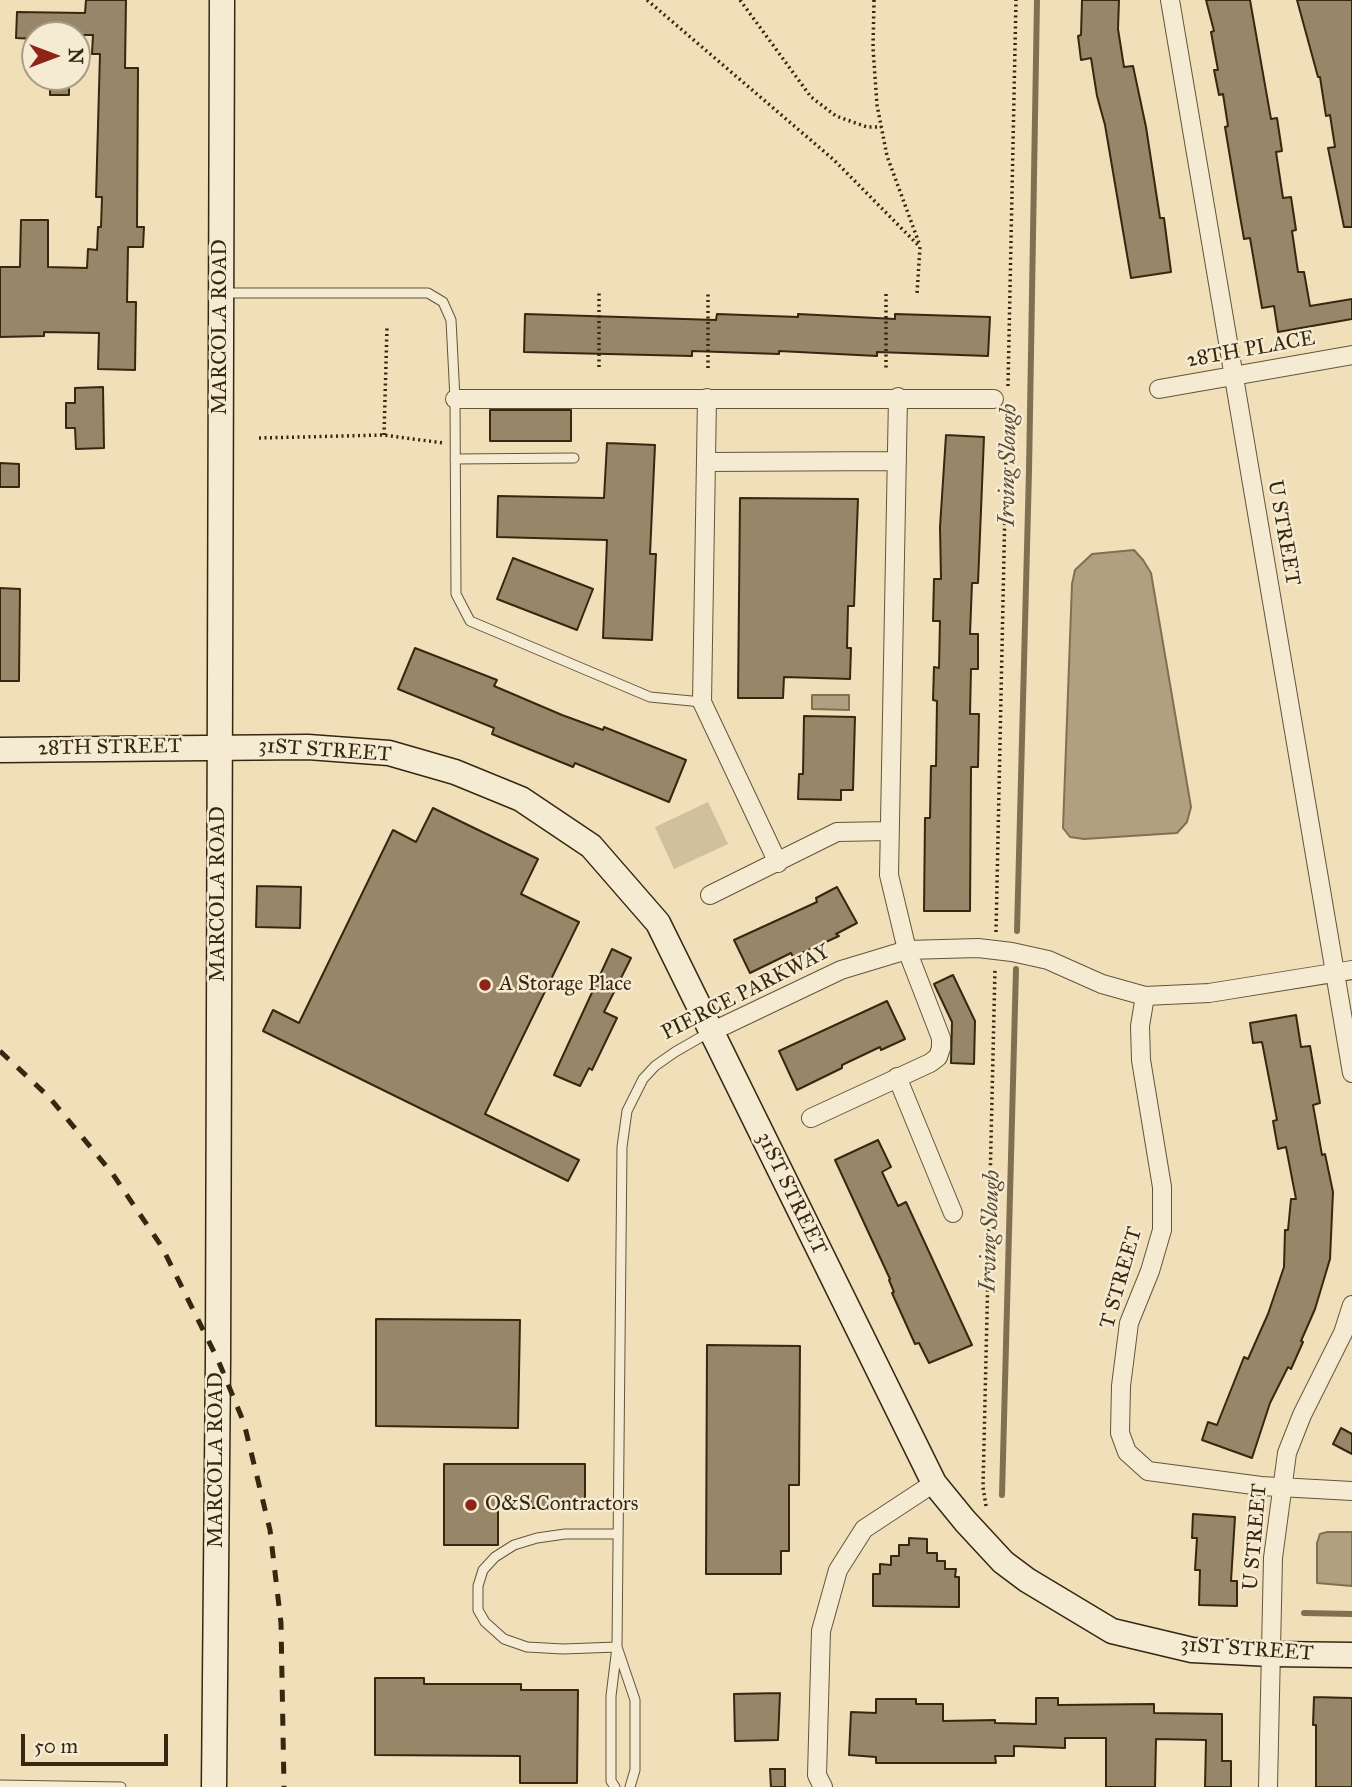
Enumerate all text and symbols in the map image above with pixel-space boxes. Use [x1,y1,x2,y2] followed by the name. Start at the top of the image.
[21,21,91,91] north arrow
[64,48,87,64] text: N
[208,239,234,415] street label: MARCOLA ROAD
[1185,326,1317,374] street label: 28TH PLACE
[994,404,1024,526] water label: Irving Slough
[1261,478,1305,588] street label: U STREET
[38,734,182,762] street label: 28TH STREET
[258,734,392,768] street label: 31ST STREET
[206,806,232,982] street label: MARCOLA ROAD
[658,940,834,1046] street label: PIERCE PARKWAY
[499,972,632,998] place label: A Storage Place
[477,977,493,993] marker: A Storage Place
[750,1129,832,1259] street label: 31ST STREET
[975,1170,1007,1292] water label: Irving Slough
[1095,1224,1149,1332] street label: T STREET
[204,1372,230,1548] street label: MARCOLA ROAD
[1239,1483,1273,1591] street label: U STREET
[485,1492,638,1518] place label: O&S Contractors
[463,1497,479,1513] marker: O&S Contractors
[1180,1633,1314,1667] street label: 31ST STREET
[24,1720,172,1764] scale bar
[34,1733,78,1759] text: 50 m

